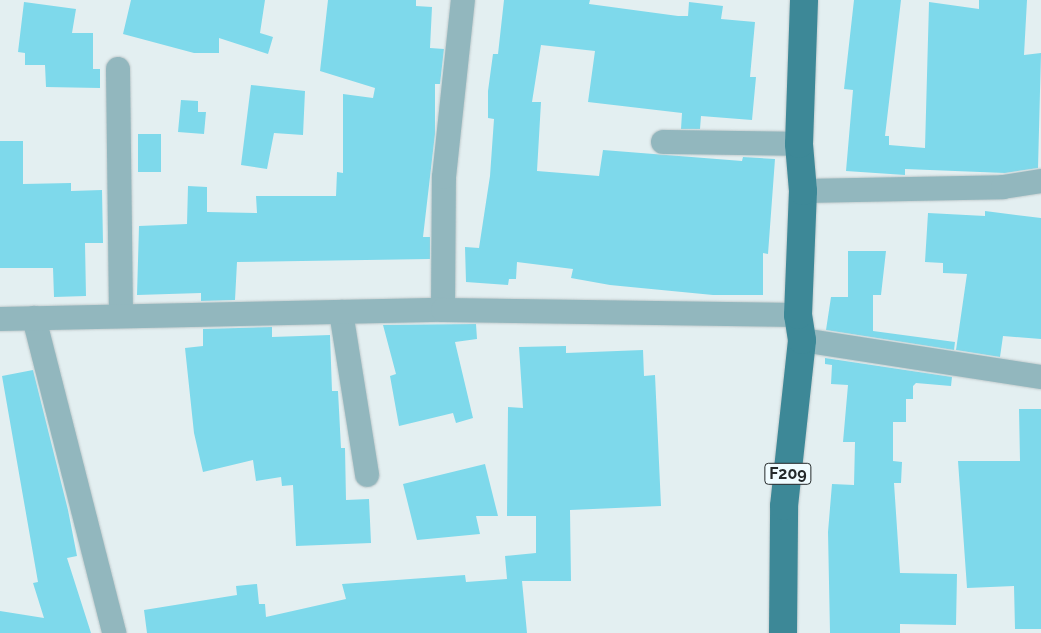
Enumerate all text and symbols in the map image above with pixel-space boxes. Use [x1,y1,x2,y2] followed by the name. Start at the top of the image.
[764,460,812,488] road number: F209

